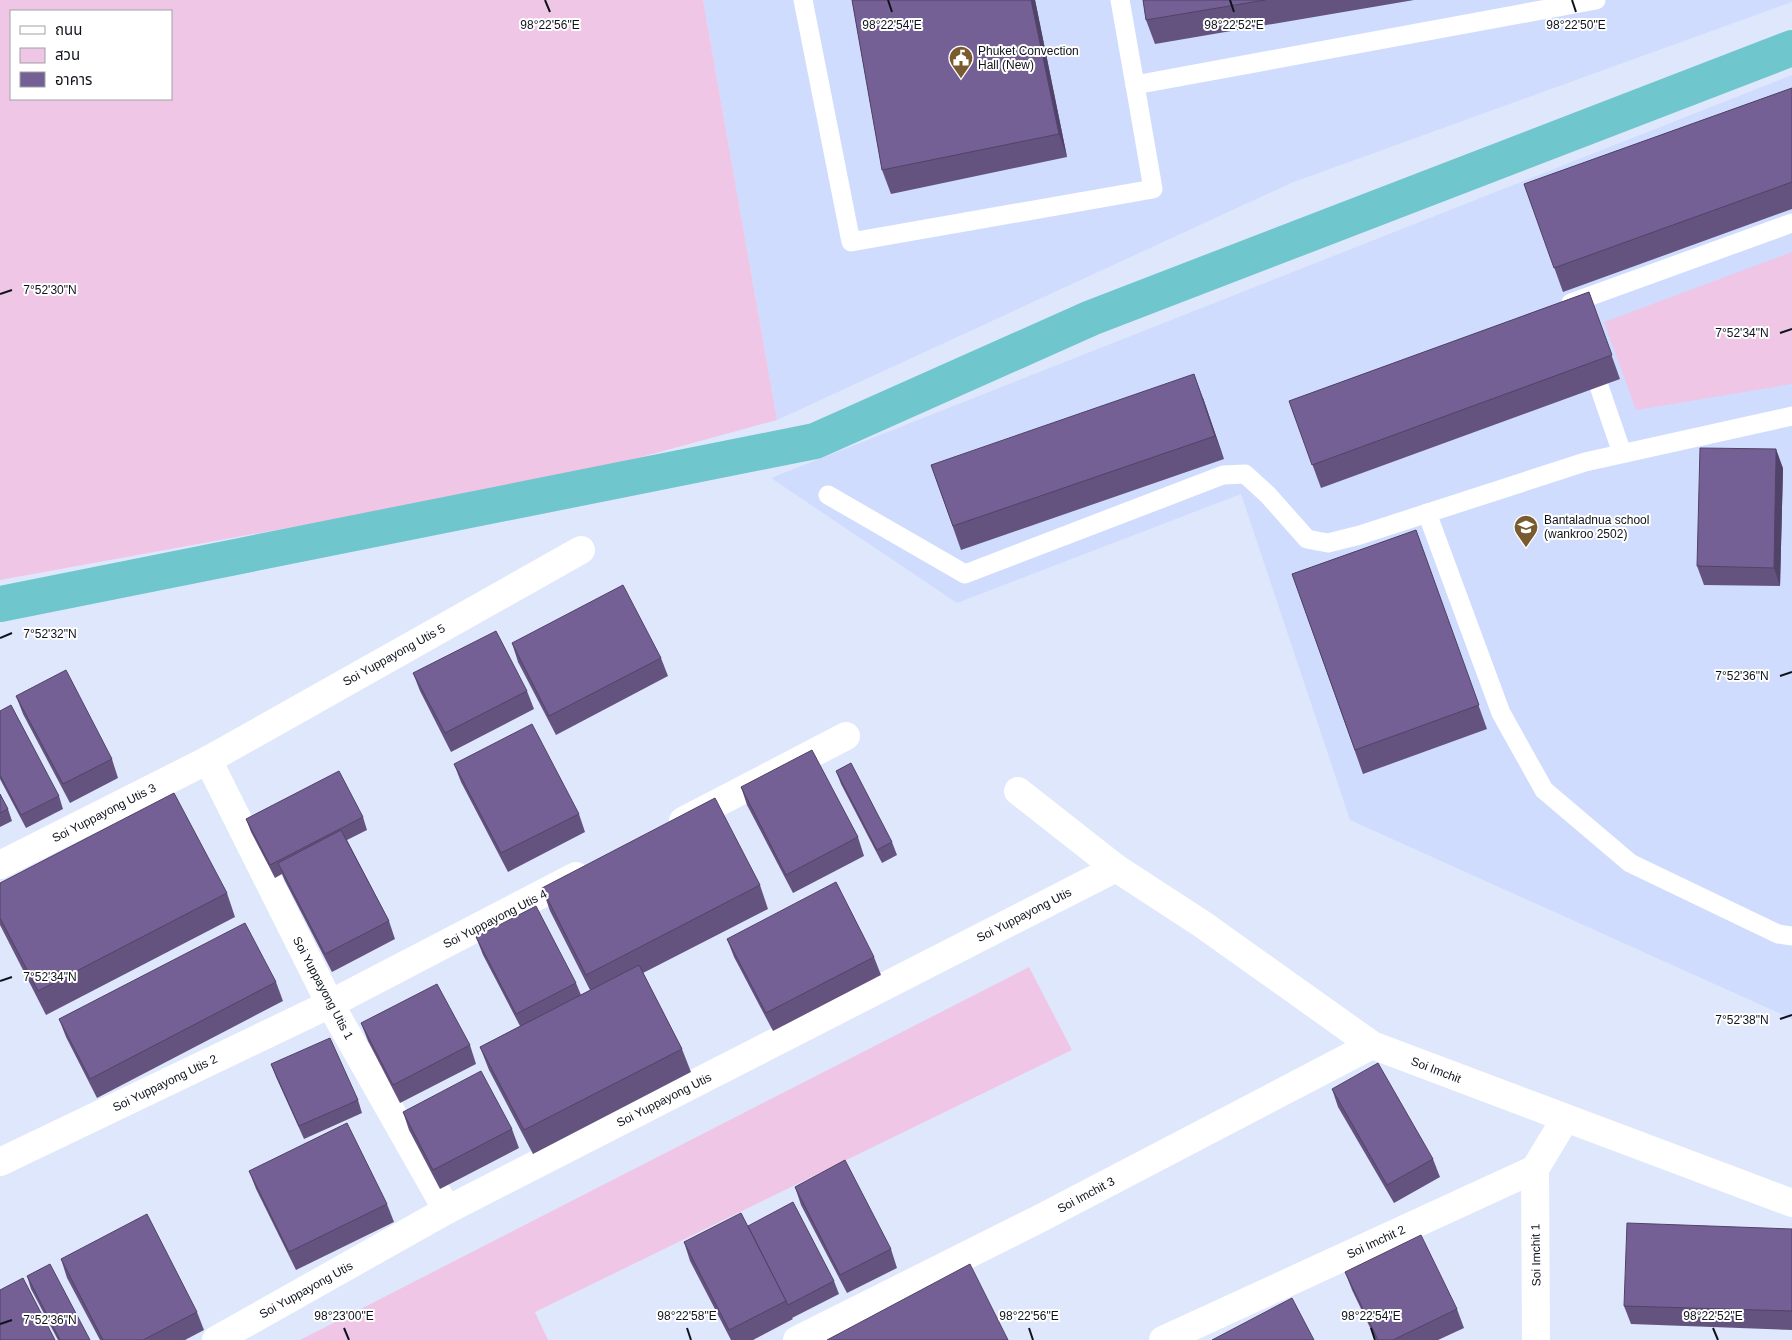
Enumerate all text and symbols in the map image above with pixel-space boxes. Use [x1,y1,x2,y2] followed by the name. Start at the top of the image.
[10,10,172,100] legend
[520,18,580,32] text: 98°22'56"E
[862,18,922,32] text: 98°22'54"E
[1204,18,1264,32] text: 98°22'52"E
[1546,18,1606,32] text: 98°22'50"E
[55,21,82,38] text: ถนน
[978,44,1079,72] place label: Phuket Convection Hall (New)
[948,45,974,79] public building icon: Phuket Convection Hall (New)
[55,46,80,63] text: สวน
[55,71,92,88] text: อาคาร
[23,283,77,297] text: 7°52'30"N
[1715,326,1769,340] text: 7°52'34"N
[1544,513,1649,541] place label: Bantaladnua school (wankroo 2502)
[1513,514,1539,548] school or university icon: Bantaladnua school (wankroo 2502)
[341,621,448,689] street label: Soi Yuppayong Utis 5
[23,627,77,641] text: 7°52'32"N
[1715,669,1769,683] text: 7°52'36"N
[50,781,158,845] street label: Soi Yuppayong Utis 3
[974,885,1074,945] street label: Soi Yuppayong Utis
[441,887,549,951] street label: Soi Yuppayong Utis 4
[290,934,356,1042] street label: Soi Yuppayong Utis 1
[23,970,77,984] text: 7°52'34"N
[1715,1013,1769,1027] text: 7°52'38"N
[110,1051,220,1114] street label: Soi Yuppayong Utis 2
[1409,1054,1464,1086] street label: Soi Imchit
[614,1070,714,1130] street label: Soi Yuppayong Utis
[1055,1174,1117,1216] street label: Soi Imchit 3
[1345,1222,1408,1262] street label: Soi Imchit 2
[1528,1223,1544,1286] street label: Soi Imchit 1
[257,1259,355,1321] street label: Soi Yuppayong Utis
[314,1309,374,1323] text: 98°23'00"E
[657,1309,717,1323] text: 98°22'58"E
[999,1309,1059,1323] text: 98°22'56"E
[1341,1309,1401,1323] text: 98°22'54"E
[1683,1309,1743,1323] text: 98°22'52"E
[23,1313,77,1327] text: 7°52'36"N

